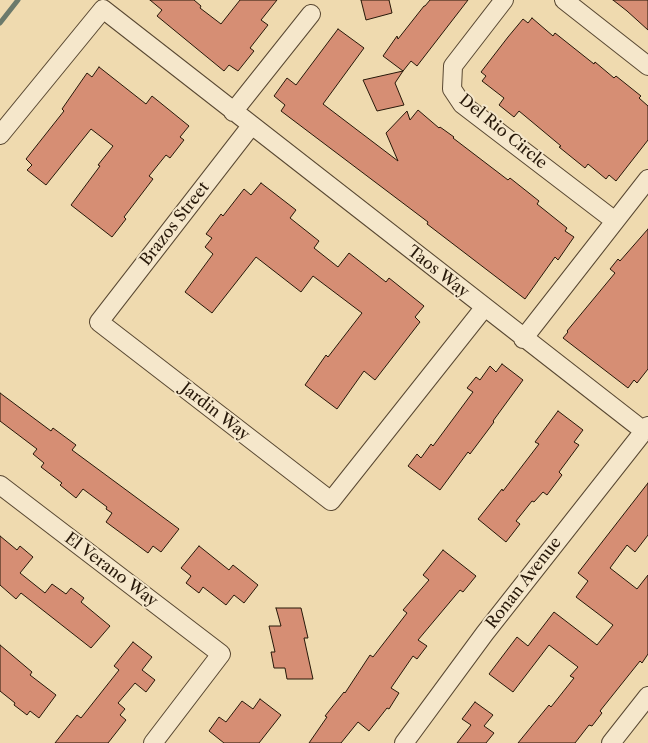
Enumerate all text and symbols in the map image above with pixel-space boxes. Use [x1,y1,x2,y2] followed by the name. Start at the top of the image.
[455,91,551,173] street label: Del Rio Circle
[136,178,214,270] street label: Brazos Street
[403,242,473,302] street label: Taos Way
[177,379,253,445] street label: Jardin Way
[61,529,161,611] street label: El Verano Way
[482,533,566,633] street label: Ronan Avenue

